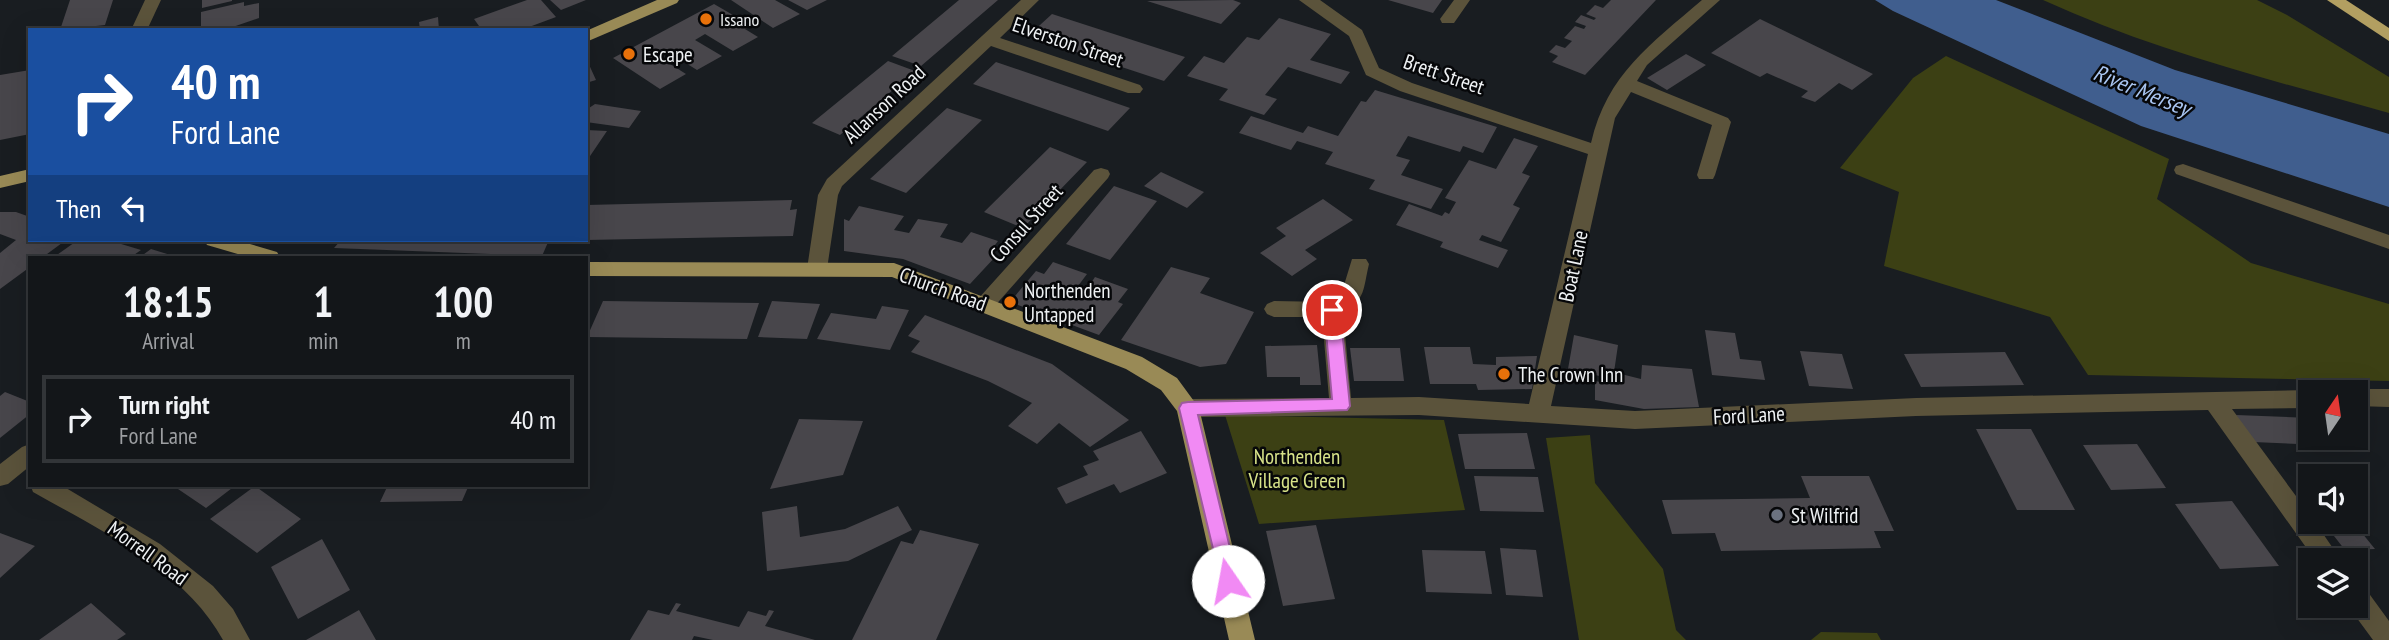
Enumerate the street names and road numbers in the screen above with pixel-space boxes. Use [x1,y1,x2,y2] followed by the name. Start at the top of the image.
[1009,10,1127,74] street label: Elverston Street
[1400,48,1488,100] street label: Brett Street
[837,59,931,149] street label: Allanson Road
[984,178,1068,268] street label: Consul Street
[1552,228,1594,304] street label: Boat Lane
[896,261,990,317] street label: Church Road
[1712,400,1786,430] street label: Ford Lane
[103,515,193,591] street label: Morrell Road

